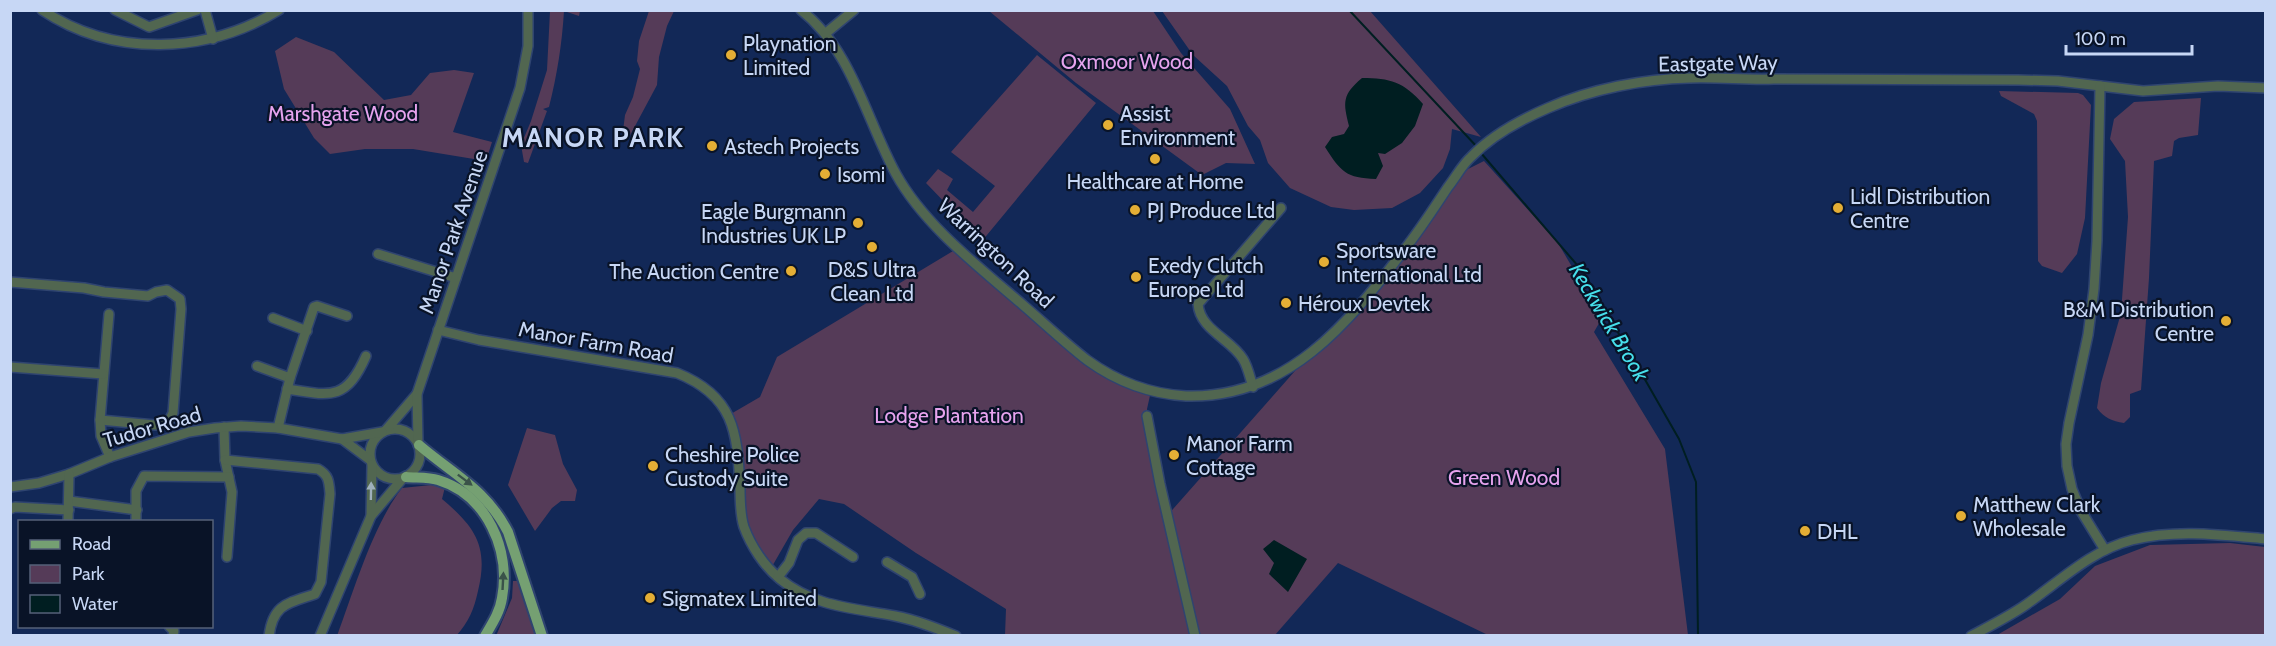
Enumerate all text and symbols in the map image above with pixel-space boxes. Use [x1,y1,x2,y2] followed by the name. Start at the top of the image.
[2066,18,2192,56] scale bar
[2075,28,2126,50] text: 100 m
[743,31,837,80] place label: Playnation Limited
[724,48,738,62] marker: Playnation Limited
[1061,49,1193,74] park label: Oxmoor Wood
[1658,49,1778,77] street label: Eastgate Way
[268,101,418,126] park label: Marshgate Wood
[1120,101,1235,150] place label: Assist Environment
[1101,118,1115,132] marker: Assist Environment
[502,121,684,154] district label: MANOR PARK
[724,134,860,160] place label: Astech Projects
[705,139,719,153] marker: Astech Projects
[413,147,493,317] street label: Manor Park Avenue
[1148,152,1162,166] marker: Healthcare at Home
[837,162,885,187] place label: Isomi
[818,167,832,181] marker: Isomi
[1066,169,1244,194] place label: Healthcare at Home
[1850,184,1990,233] place label: Lidl Distribution Centre
[933,193,1059,313] street label: Warrington Road
[1147,198,1275,223] place label: PJ Produce Ltd
[701,199,846,248] place label: Eagle Burgmann Industries UK LP
[1831,201,1845,215] marker: Lidl Distribution Centre
[1128,203,1142,217] marker: PJ Produce Ltd
[851,216,865,230] marker: Eagle Burgmann Industries UK LP
[1336,238,1482,287] place label: Sportsware International Ltd
[865,240,879,254] marker: D&S Ultra Clean Ltd
[1148,253,1264,302] place label: Exedy Clutch Europe Ltd
[1317,255,1331,269] marker: Sportsware International Ltd
[828,257,916,306] place label: D&S Ultra Clean Ltd
[1563,258,1655,387] water label: Keckwick Brook
[609,259,779,284] place label: The Auction Centre
[784,264,798,278] marker: The Auction Centre
[1129,270,1143,284] marker: Exedy Clutch Europe Ltd
[1298,291,1431,316] place label: Héroux Devtek
[1279,296,1293,310] marker: Héroux Devtek
[2063,297,2214,346] place label: B&M Distribution Centre
[2219,314,2233,328] marker: B&M Distribution Centre
[517,316,675,368] street label: Manor Farm Road
[100,401,204,453] street label: Tudor Road
[874,403,1024,428] park label: Lodge Plantation
[1186,431,1293,480] place label: Manor Farm Cottage
[665,442,800,491] place label: Cheshire Police Custody Suite
[1167,448,1181,462] marker: Manor Farm Cottage
[646,459,660,473] marker: Cheshire Police Custody Suite
[1448,465,1560,490] park label: Green Wood
[458,474,473,486] one-way arrow
[367,481,376,500] one-way arrow
[1973,492,2101,541] place label: Matthew Clark Wholesale
[1954,509,1968,523] marker: Matthew Clark Wholesale
[1817,519,1858,544] place label: DHL
[18,520,213,628] legend
[1798,524,1812,538] marker: DHL
[72,533,111,555] text: Road
[72,563,105,585] text: Park
[499,571,508,590] one-way arrow
[662,586,817,611] place label: Sigmatex Limited
[643,591,657,605] marker: Sigmatex Limited
[72,593,118,615] text: Water

